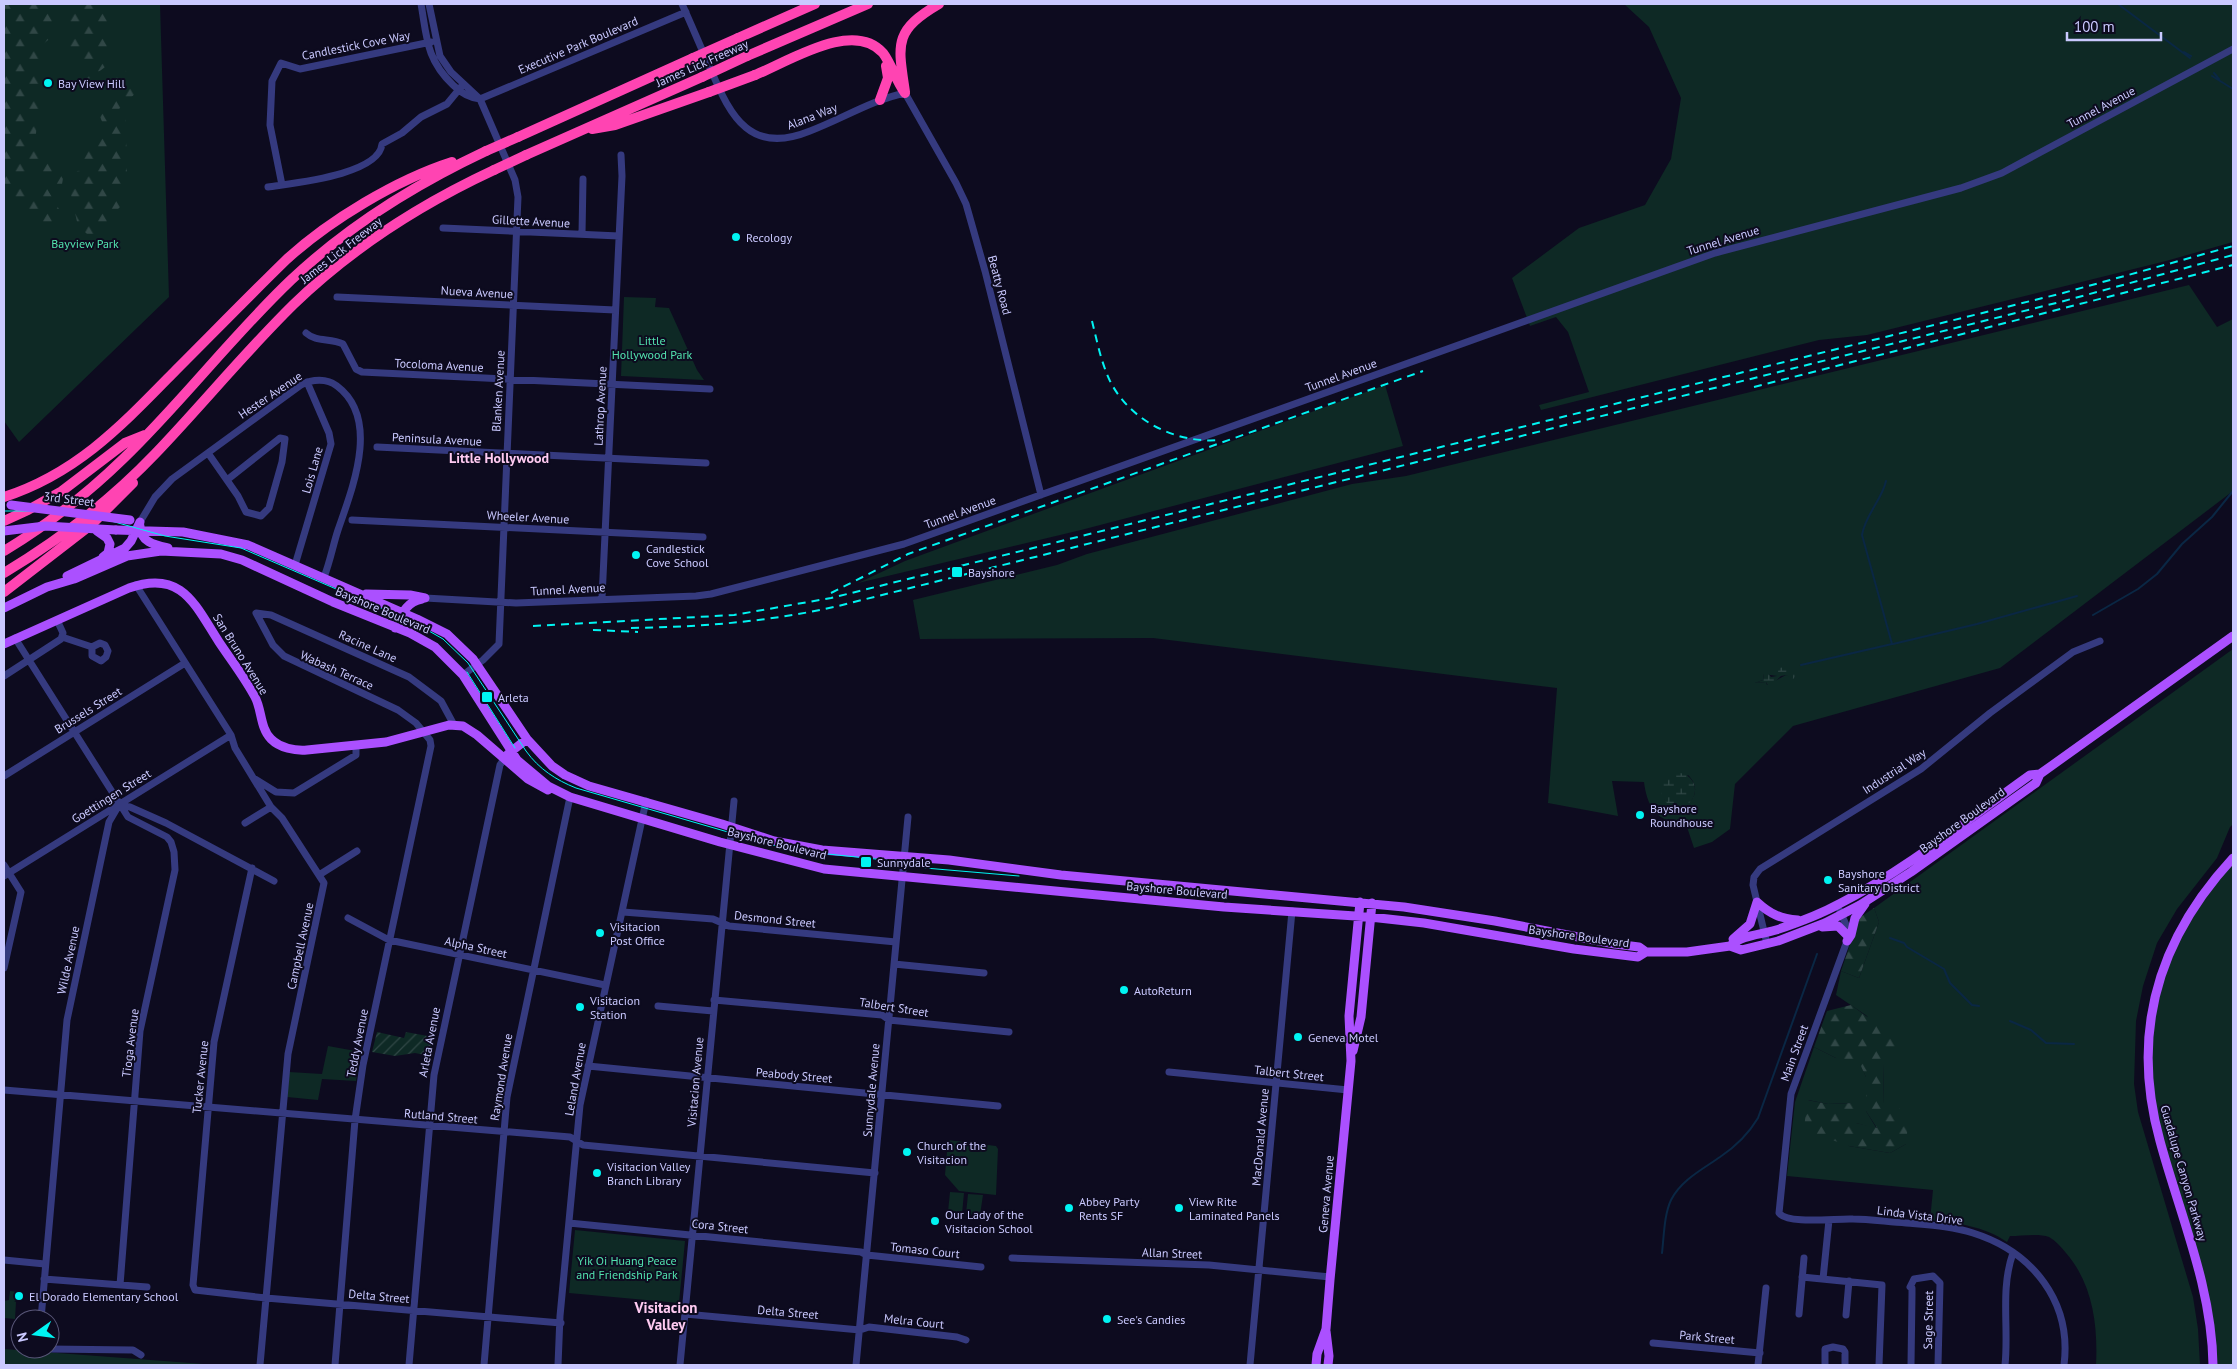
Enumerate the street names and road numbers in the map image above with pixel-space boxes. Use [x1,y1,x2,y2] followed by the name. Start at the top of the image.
[516,13,640,77] street label: Executive Park Boulevard
[301,27,412,63] street label: Candlestick Cove Way
[653,36,751,91] street label: James Lick Freeway
[2064,83,2138,131] street label: Tunnel Avenue
[785,99,840,132] street label: Alana Way
[492,211,570,231] street label: Gillette Avenue
[296,213,385,287] street label: James Lick Freeway
[1685,222,1761,258] street label: Tunnel Avenue
[985,254,1015,316] street label: Beatty Road
[440,283,514,301] street label: Nueva Avenue
[488,350,508,432] street label: Blanken Avenue
[394,355,484,375] street label: Tocoloma Avenue
[1303,355,1379,395] street label: Tunnel Avenue
[590,366,610,446] street label: Lathrop Avenue
[235,368,305,422] street label: Hester Avenue
[392,429,482,449] street label: Peninsula Avenue
[298,445,326,495] street label: Lois Lane
[43,488,95,510] street label: 3rd Street
[922,492,998,532] street label: Tunnel Avenue
[486,507,570,527] street label: Wheeler Avenue
[530,580,606,598] street label: Tunnel Avenue
[333,583,433,637] street label: Bayshore Boulevard
[210,611,272,697] street label: San Bruno Avenue
[337,627,399,665] street label: Racine Lane
[298,647,376,693] street label: Wabash Terrace
[52,683,124,737] street label: Brussels Street
[1859,745,1929,797] street label: Industrial Way
[69,766,153,826] street label: Goettingen Street
[1917,784,2007,856] street label: Bayshore Boulevard
[726,823,828,863] street label: Bayshore Boulevard
[1126,878,1228,902] street label: Bayshore Boulevard
[283,901,317,991] street label: Campbell Avenue
[733,907,817,931] street label: Desmond Street
[1528,922,1630,950] street label: Bayshore Boulevard
[53,924,83,996] street label: Wilde Avenue
[443,933,509,961] street label: Alpha Street
[858,994,930,1020] street label: Talbert Street
[415,1006,443,1078] street label: Arleta Avenue
[343,1007,371,1079] street label: Teddy Avenue
[118,1008,142,1078] street label: Tioga Avenue
[1777,1023,1811,1083] street label: Main Street
[487,1032,515,1122] street label: Raymond Avenue
[684,1036,706,1129] street label: Visitacion Avenue
[189,1040,211,1114] street label: Tucker Avenue
[561,1041,589,1117] street label: Leland Avenue
[859,1043,883,1137] street label: Sunnydale Avenue
[1254,1062,1324,1084] street label: Talbert Street
[755,1064,833,1086] street label: Peabody Street
[1248,1088,1272,1186] street label: MacDonald Avenue
[2157,1103,2211,1243] street label: Guadalupe Canyon Parkway
[404,1105,478,1127] street label: Rutland Street
[1315,1155,1337,1233] street label: Geneva Avenue
[1876,1202,1964,1228] street label: Linda Vista Drive
[691,1216,749,1236] street label: Cora Street
[890,1239,960,1261] street label: Tomaso Court
[1142,1244,1202,1262] street label: Allan Street
[348,1286,410,1306] street label: Delta Street
[1920,1291,1936,1349] street label: Sage Street
[757,1302,819,1322] street label: Delta Street
[883,1310,945,1332] street label: Melra Court
[1679,1327,1735,1347] street label: Park Street

